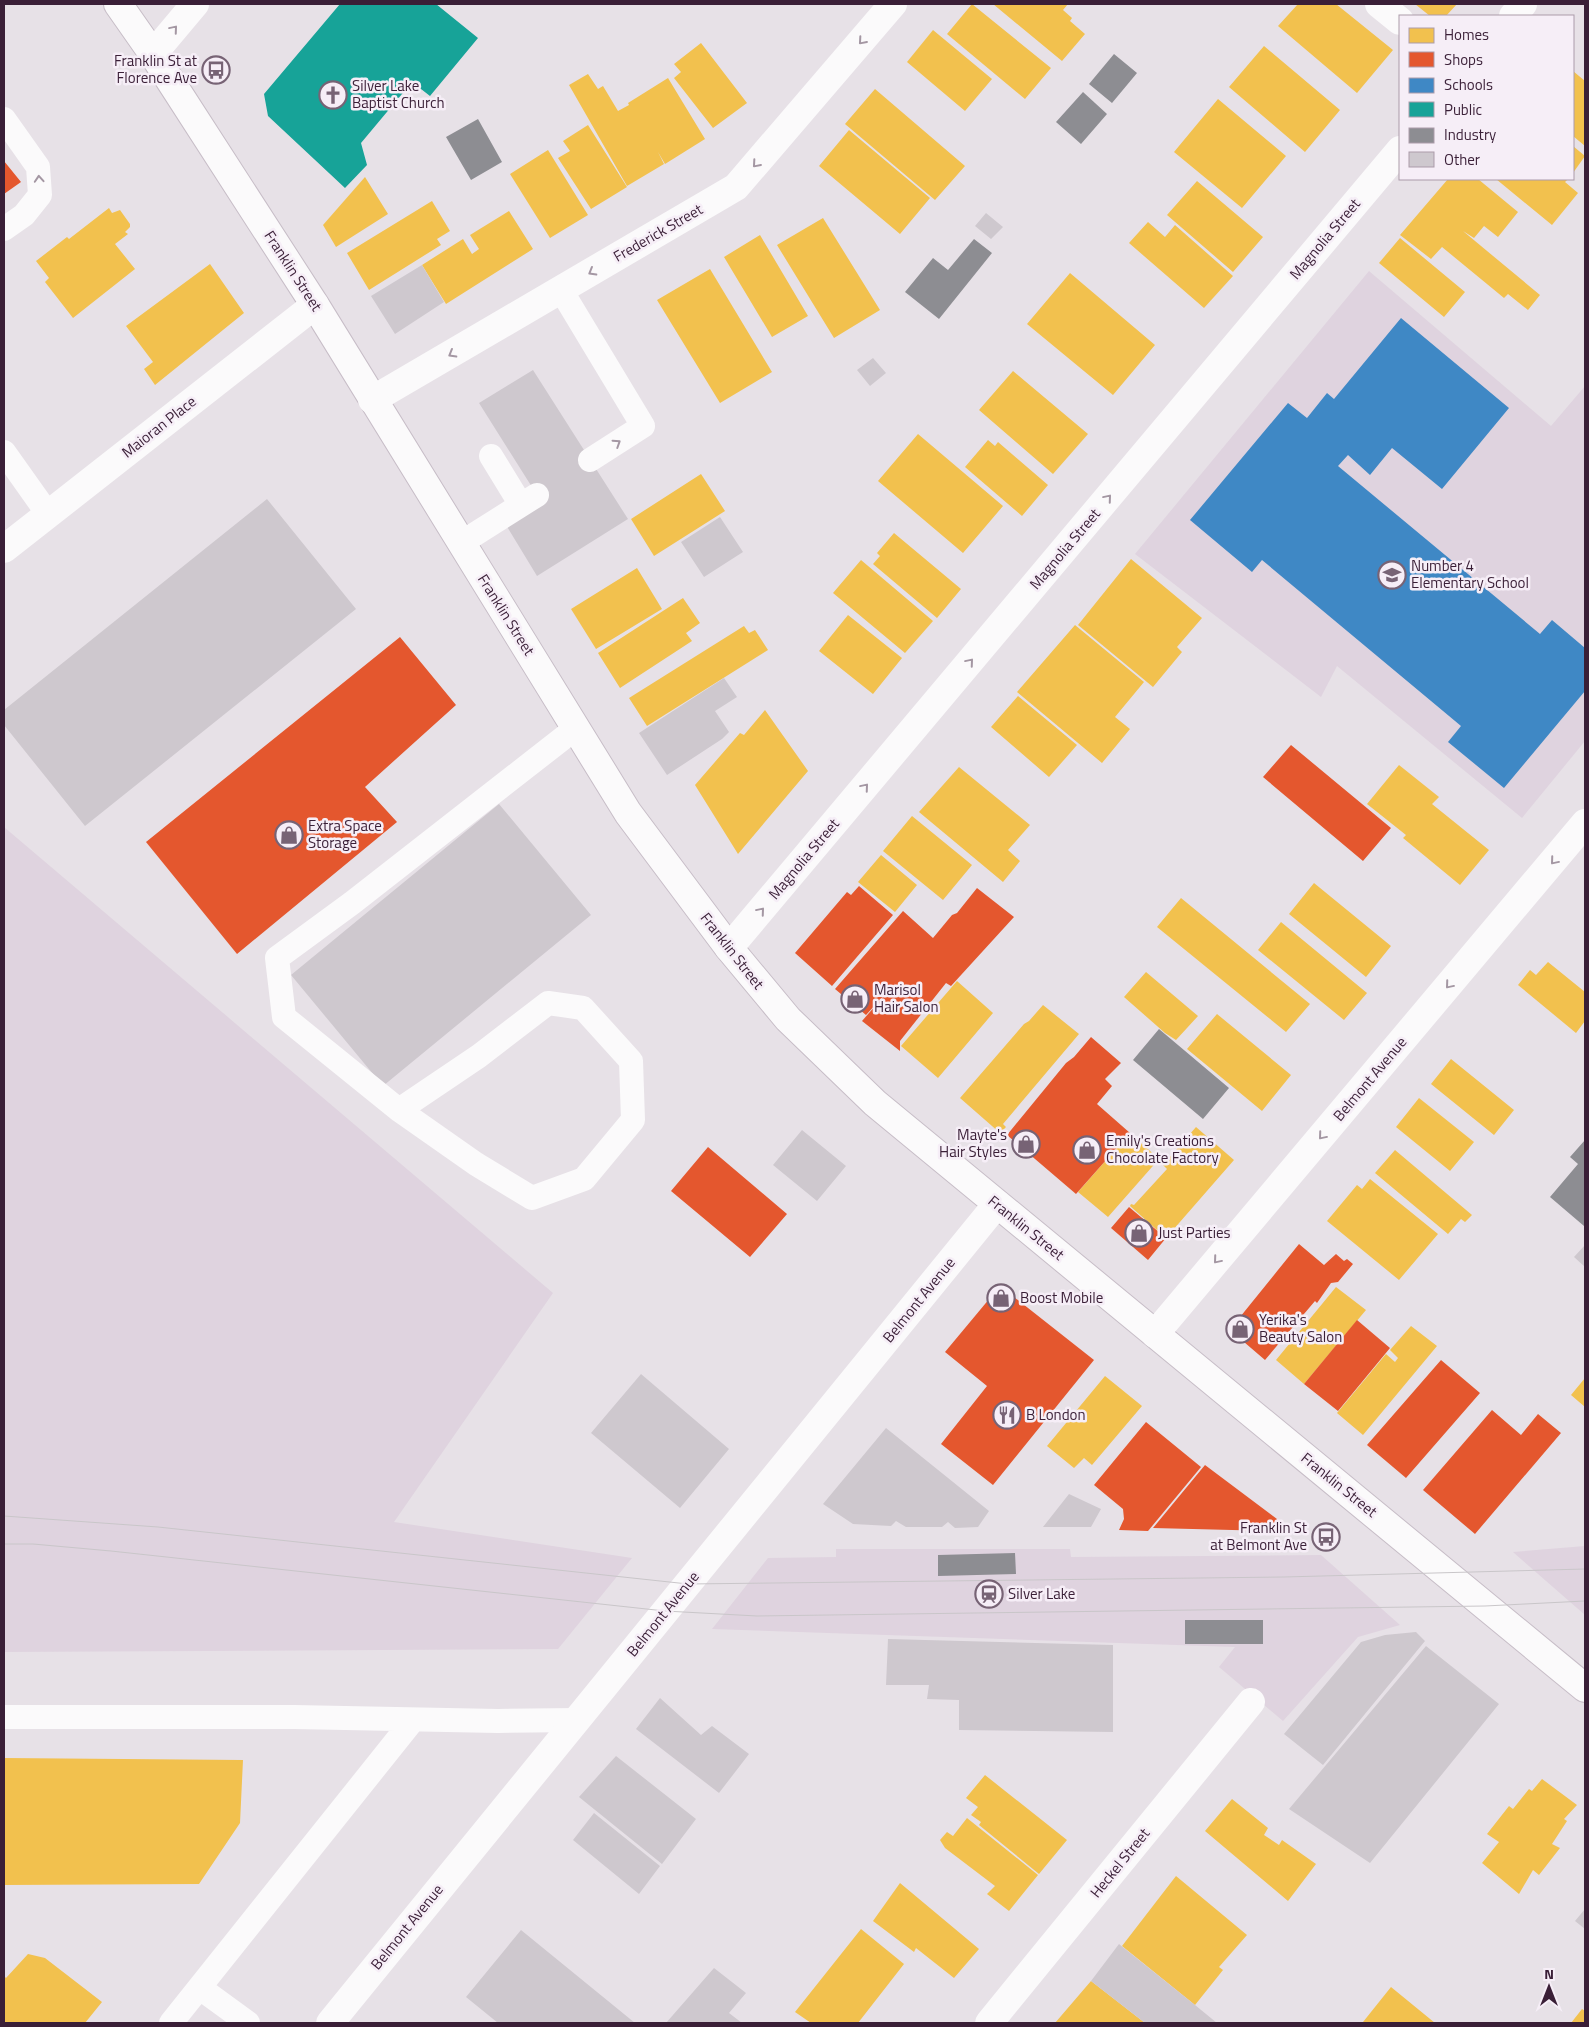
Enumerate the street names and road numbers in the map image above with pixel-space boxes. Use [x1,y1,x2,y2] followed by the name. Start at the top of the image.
[1284,192,1366,284] street label: Magnolia Street
[609,197,707,267] street label: Frederick Street
[259,226,329,316] street label: Franklin Street
[116,390,201,463] street label: Maioran Place
[1024,502,1106,594] street label: Magnolia Street
[472,570,541,661] street label: Franklin Street
[763,812,845,904] street label: Magnolia Street
[695,907,770,995] street label: Franklin Street
[1327,1031,1412,1126] street label: Belmont Avenue
[983,1190,1070,1266] street label: Franklin Street
[877,1252,960,1347] street label: Belmont Avenue
[1296,1447,1383,1523] street label: Franklin Street
[621,1566,704,1661] street label: Belmont Avenue
[1084,1822,1155,1903] street label: Heckel Street
[365,1879,448,1974] street label: Belmont Avenue

